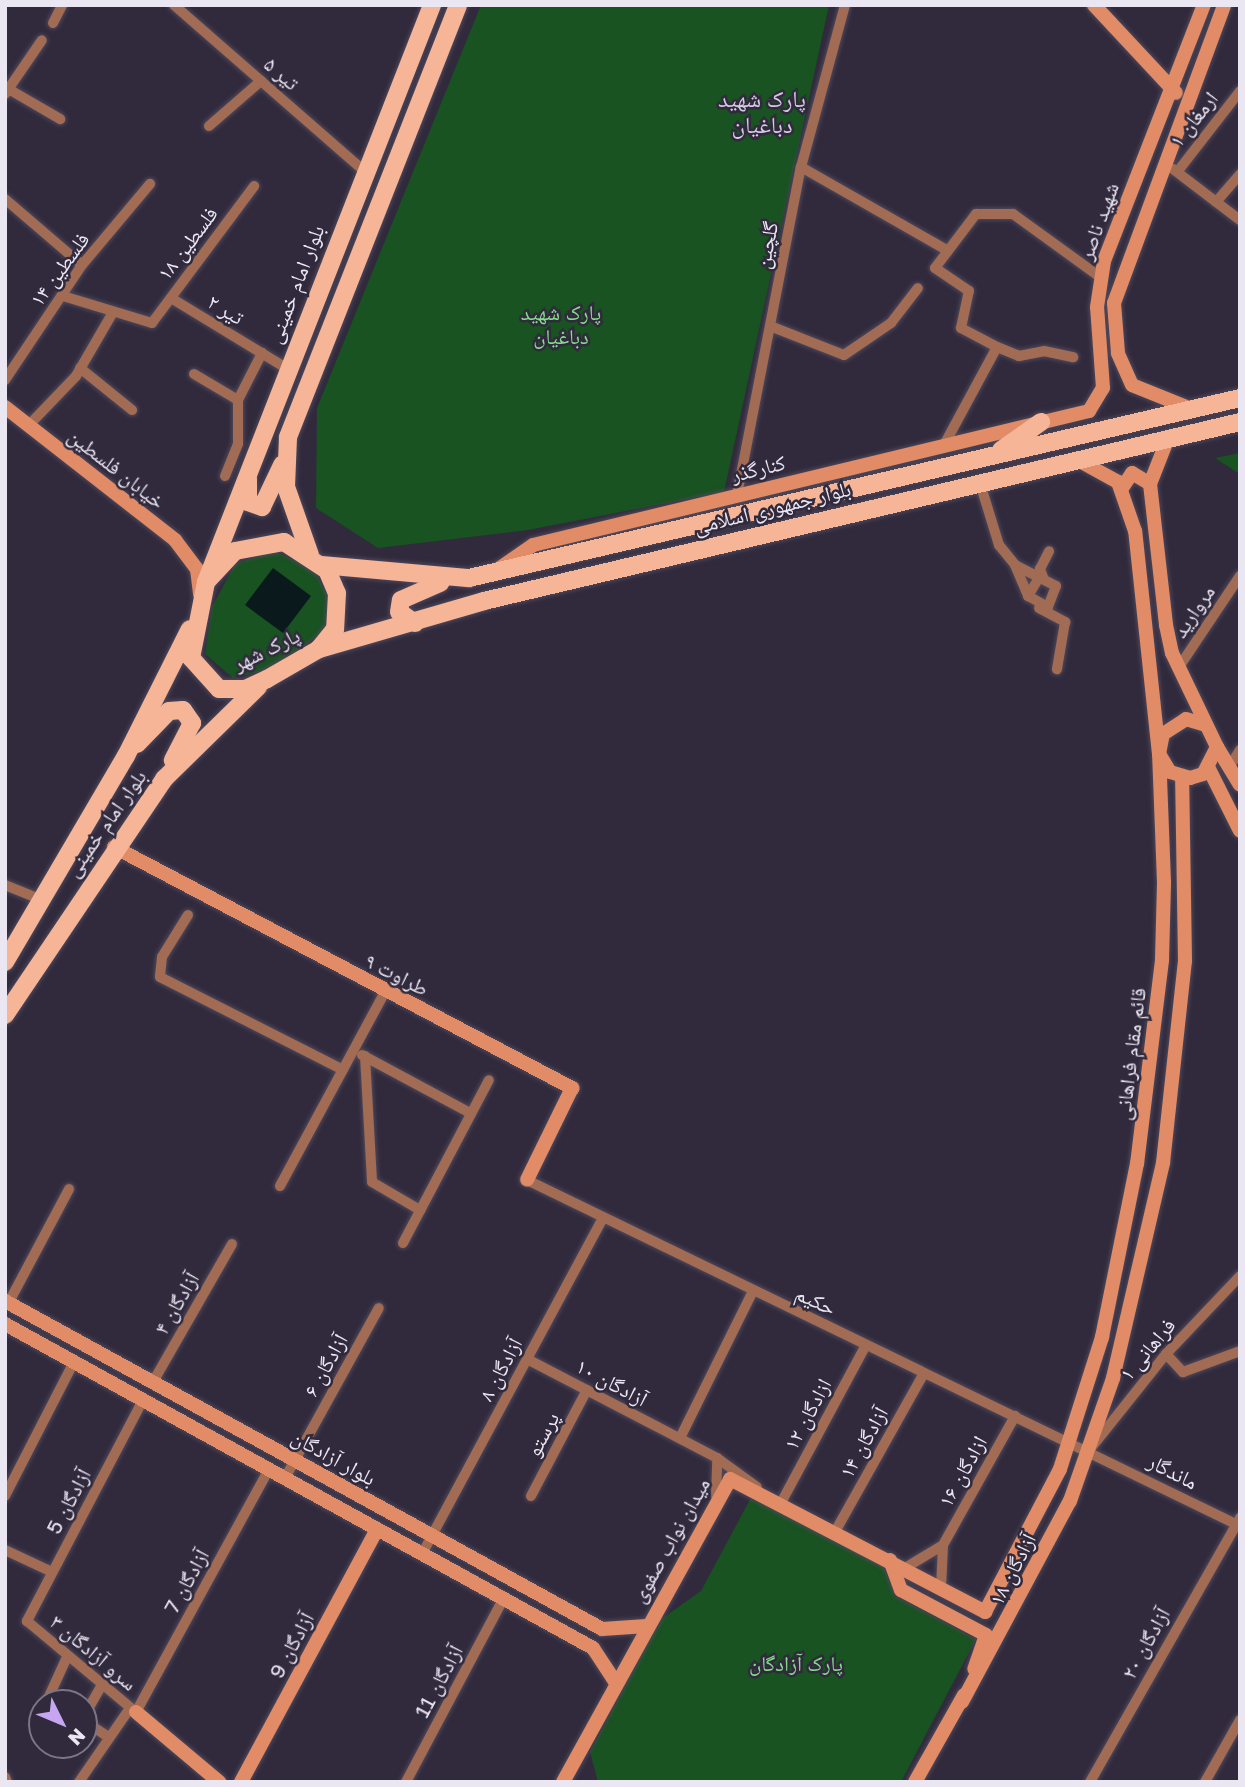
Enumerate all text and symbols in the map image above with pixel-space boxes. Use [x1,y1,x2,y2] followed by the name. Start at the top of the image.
[259,51,305,95] street label: تیر ۵
[718,84,806,138] district label: پارک شهید دباغیان
[1163,86,1223,152] street label: ارمغان ۱
[1072,179,1124,263] street label: شهید ناصر
[151,201,223,285] street label: فلسطین ۱۸
[749,219,783,271] street label: گلچین
[261,221,329,347] street label: بلوار امام خمینی
[24,227,94,311] street label: فلسطین ۱۴
[203,288,249,330] street label: تیر ۲
[521,299,601,349] park label: پارک شهید دباغیان
[64,422,170,514] street label: خیابان فلسطین
[728,449,788,487] street label: کنارگذر
[691,475,853,539] street label: بلوار جمهوری اسلامی
[1166,580,1220,642] street label: مروارید
[228,622,304,676] street label: پارک شهر
[59,765,151,881] street label: بلوار امام خمینی
[361,947,433,1001] street label: طراوت ۹
[1109,986,1151,1122] street label: قائم مقام فراهانی
[148,1267,204,1339] street label: آزادگان ۴
[792,1280,840,1320] street label: حکیم
[1114,1313,1180,1385] street label: فراهانی ۱
[298,1329,352,1401] street label: آزادگان ۶
[473,1333,527,1405] street label: آزادگان ۸
[572,1353,652,1411] street label: آزادگان ۱۰
[778,1374,836,1454] street label: ازادگان ۱۲
[833,1402,893,1482] street label: آزادگان ۱۴
[520,1407,564,1461] street label: پرستو
[288,1424,380,1490] street label: بلوار آزادگان
[932,1431,992,1511] street label: ازادگان ۱۶
[1144,1448,1202,1494] street label: ماندگار
[40,1464,96,1538] street label: آزادگان 5
[625,1473,715,1607] street label: میدان نواب صفوی
[983,1529,1041,1609] street label: آزادگان ۱۸
[158,1544,214,1618] street label: آزادگان 7
[1115,1603,1175,1683] street label: آزادگان ۲۰
[263,1608,319,1682] street label: آزادگان 9
[46,1609,142,1695] street label: سرو آزادگان ۳
[408,1640,468,1722] street label: آزادگان 11
[749,1650,843,1676] park label: پارک آزادگان
[28,1689,98,1759] north arrow
[64,1724,91,1750] text: N

